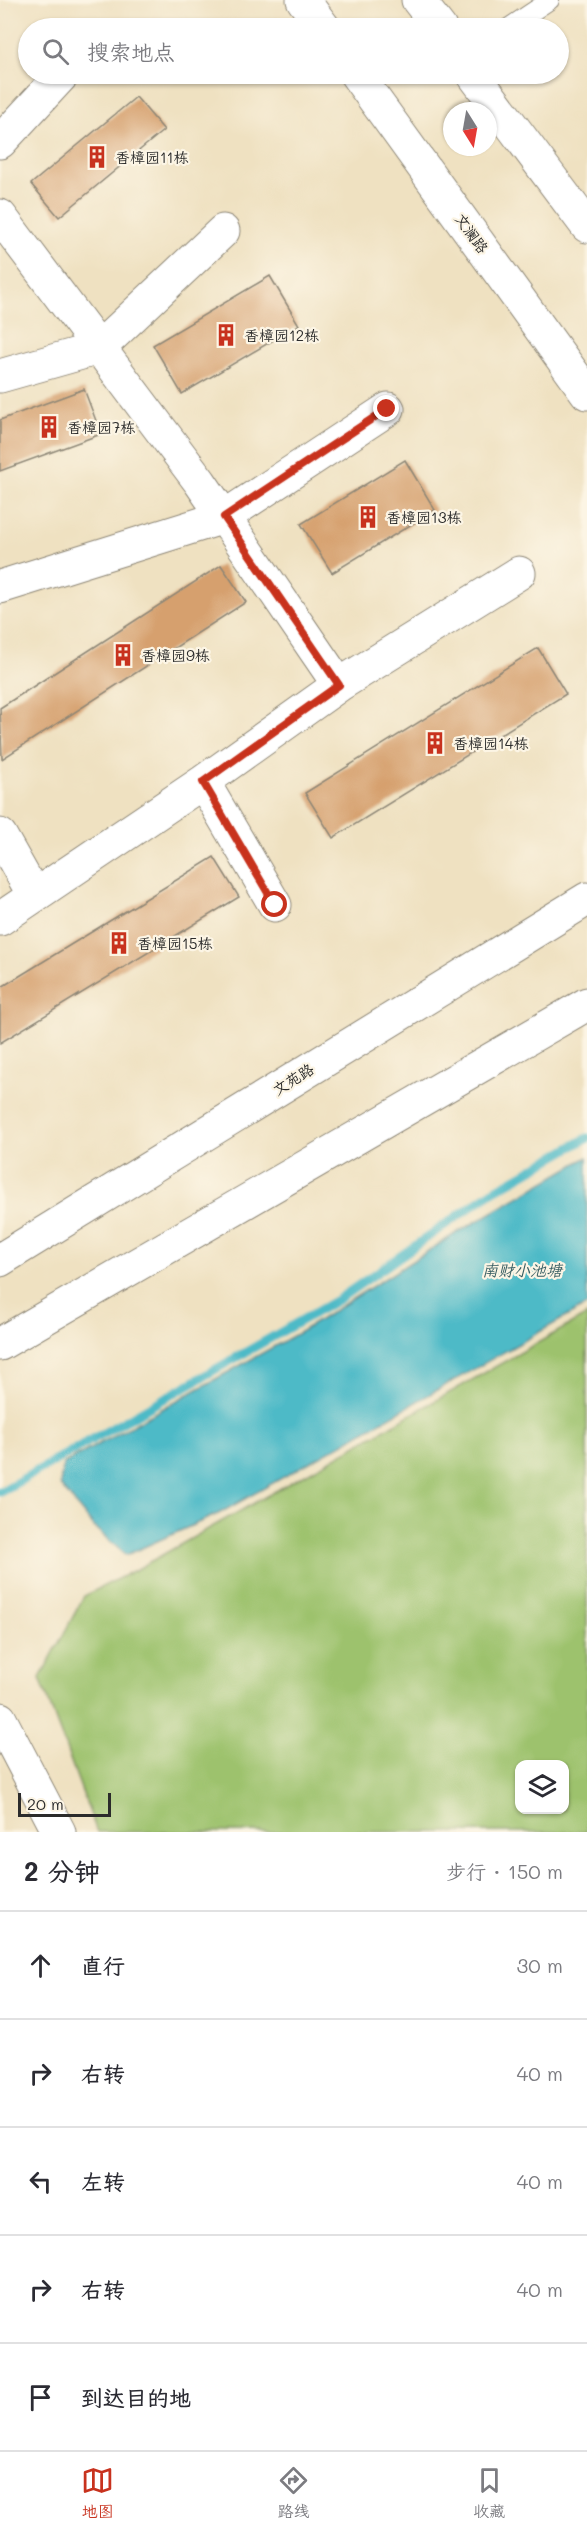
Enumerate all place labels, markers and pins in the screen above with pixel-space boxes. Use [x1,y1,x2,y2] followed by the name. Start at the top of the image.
[84,144,110,170] building icon: 香樟园11栋
[115,147,188,167] place label: 香樟园11栋
[213,322,239,348] building icon: 香樟园12栋
[244,325,319,345] place label: 香樟园12栋
[36,414,62,440] building icon: 香樟园7栋
[67,417,135,437] place label: 香樟园7栋
[355,504,381,530] building icon: 香樟园13栋
[386,507,462,527] place label: 香樟园13栋
[110,642,136,668] building icon: 香樟园9栋
[141,645,210,665] place label: 香樟园9栋
[422,730,448,756] building icon: 香樟园14栋
[453,733,529,753] place label: 香樟园14栋
[106,930,132,956] building icon: 香樟园15栋
[137,933,212,953] place label: 香樟园15栋

